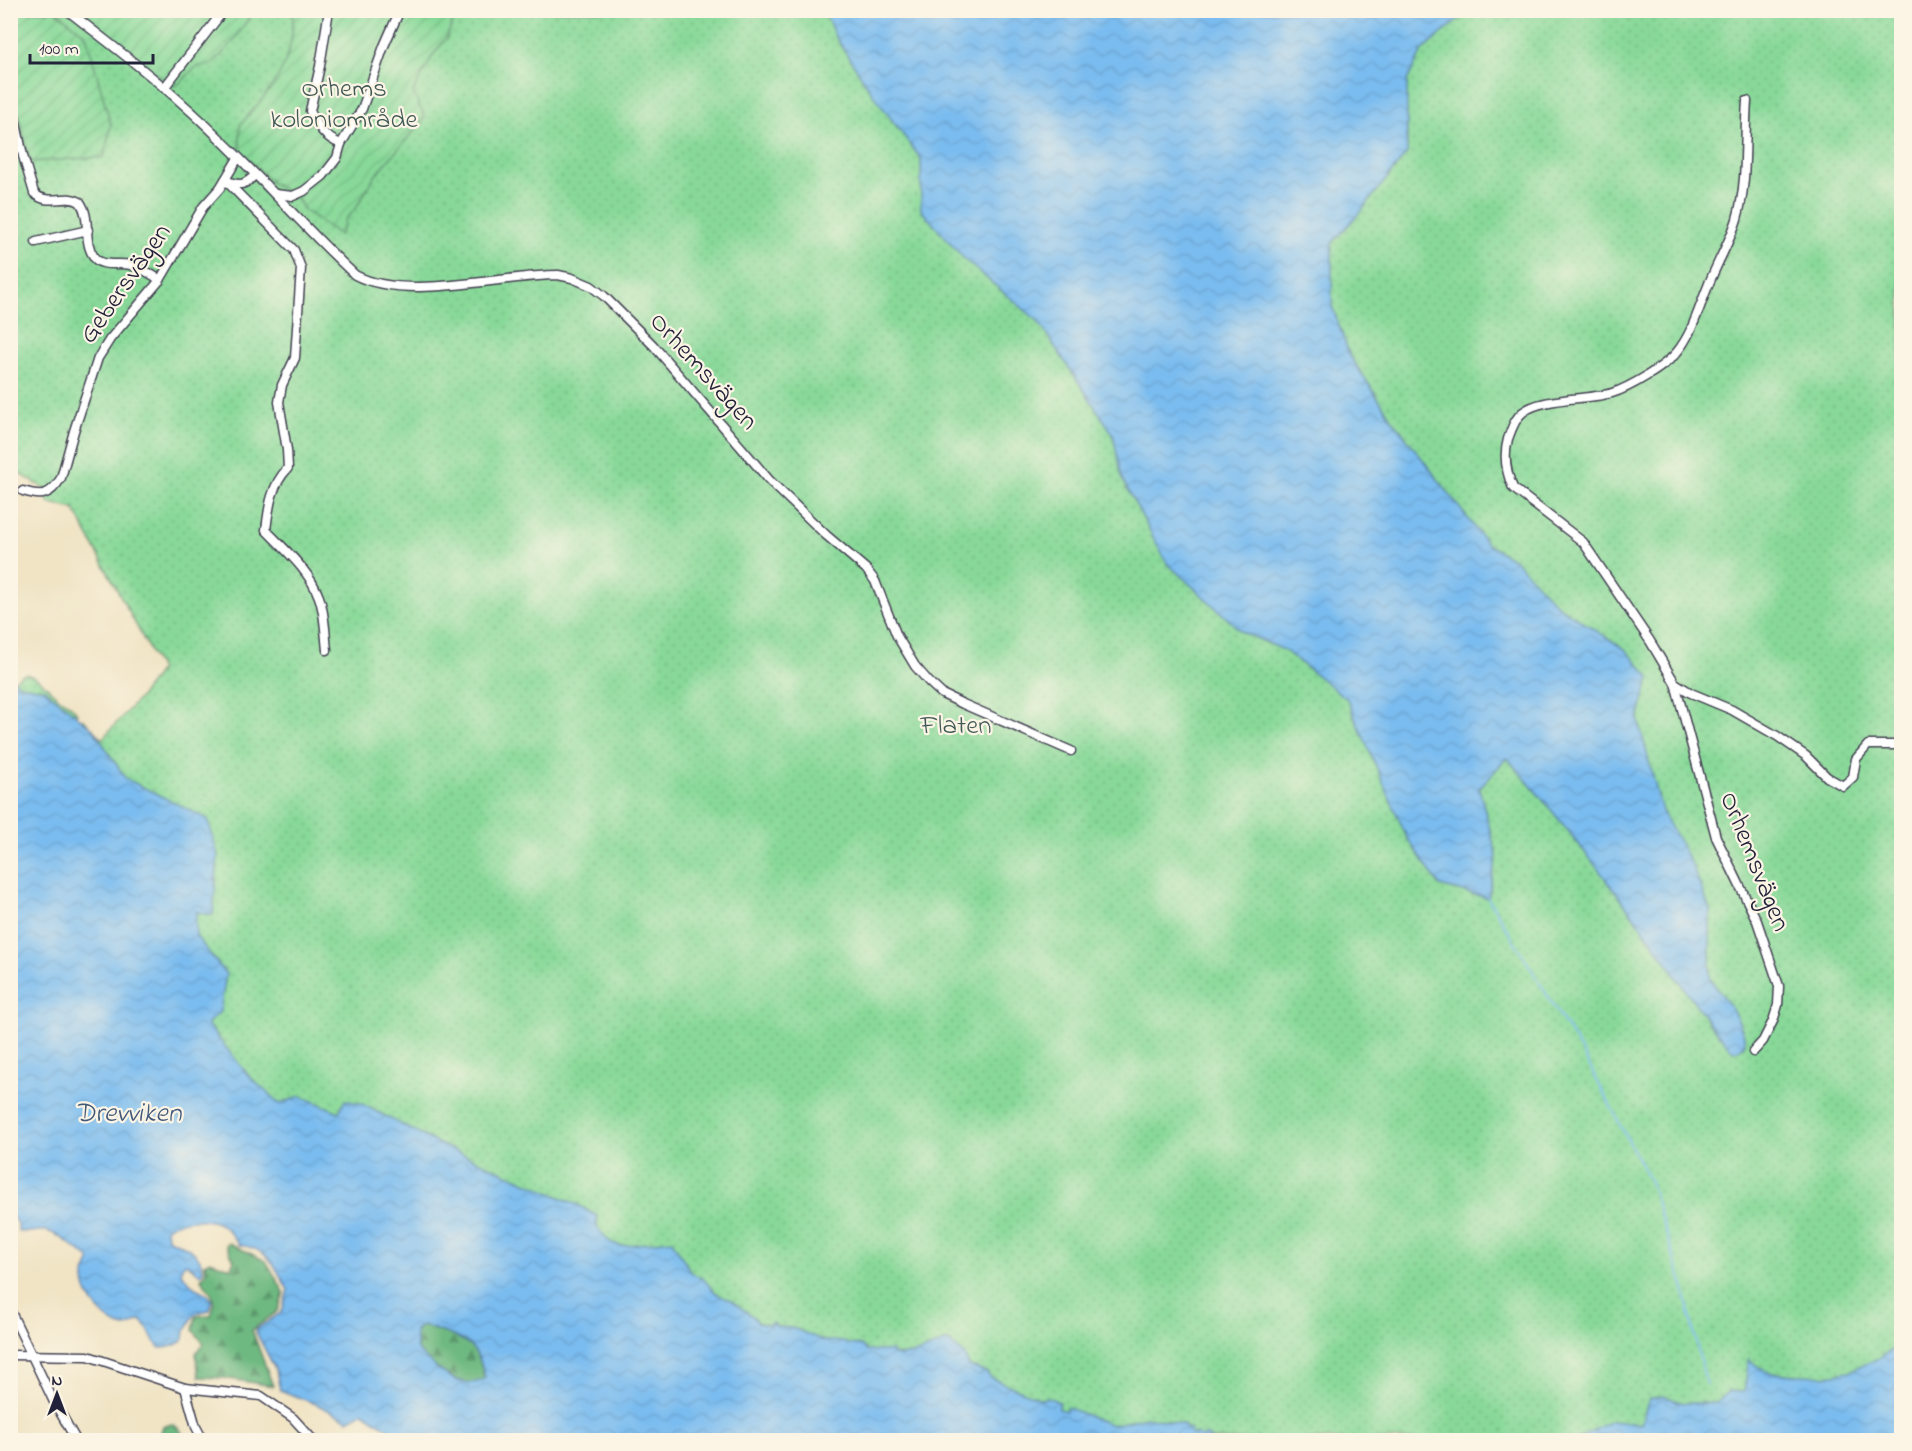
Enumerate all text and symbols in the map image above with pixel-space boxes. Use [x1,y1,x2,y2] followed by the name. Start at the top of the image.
[30,27,153,65] scale bar
[39,37,79,63] text: 100 m
[270,70,418,140] park label: Orhems koloniområde
[70,216,182,352] street label: Gebersvägen
[639,304,767,440] street label: Orhemsvägen
[919,707,992,746] park label: Flaten
[1708,786,1800,938] street label: Orhemsvägen
[74,1094,183,1135] water label: Drevviken
[27,1364,87,1424] north arrow
[52,1369,63,1393] text: N

